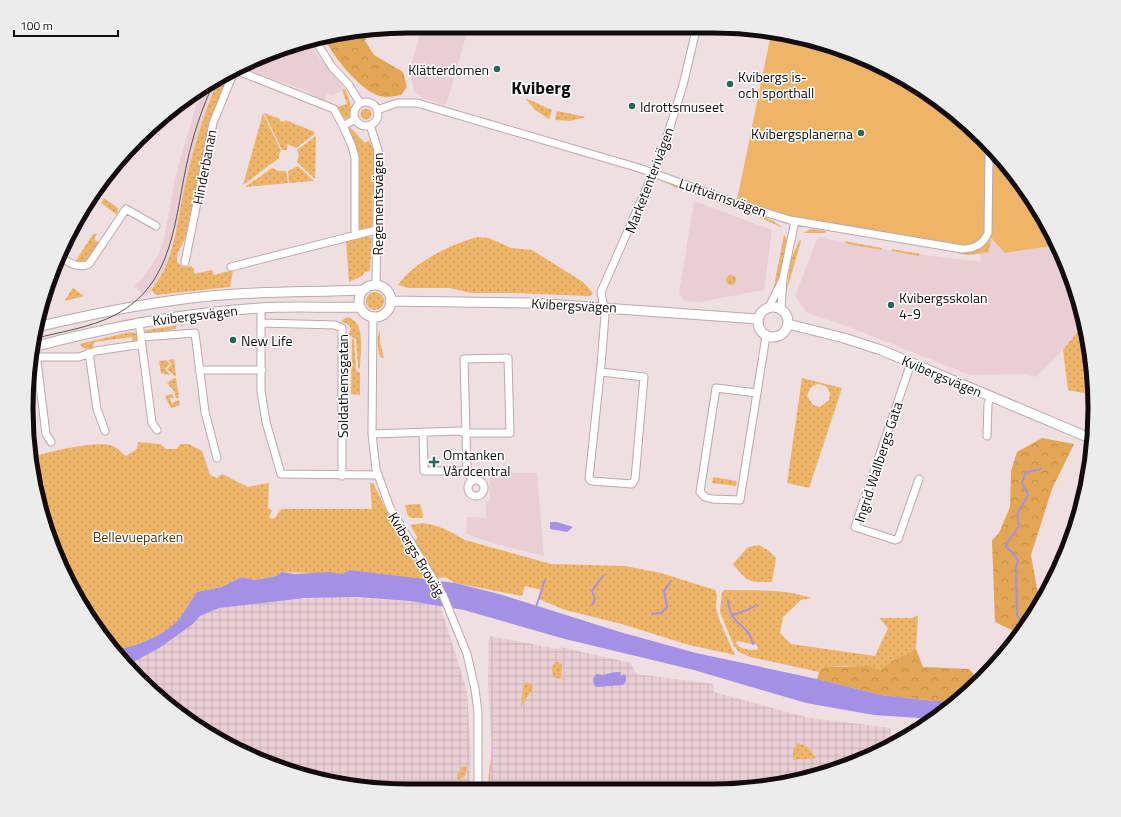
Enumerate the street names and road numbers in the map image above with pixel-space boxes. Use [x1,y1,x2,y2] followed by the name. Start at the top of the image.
[619,124,679,236] street label: Marketenterivägen
[186,128,222,206] street label: Hinderbanan
[367,153,388,255] street label: Regementsvägen
[676,172,770,222] street label: Luftvärnsvägen
[531,292,617,318] street label: Kvibergsvägen
[151,299,239,331] street label: Kvibergsvägen
[332,334,353,438] street label: Soldathemsgatan
[898,350,986,402] street label: Kvibergsvägen
[849,399,907,525] street label: Ingrid Wallbergs Gata
[384,508,450,600] street label: Kvibergs Broväg

